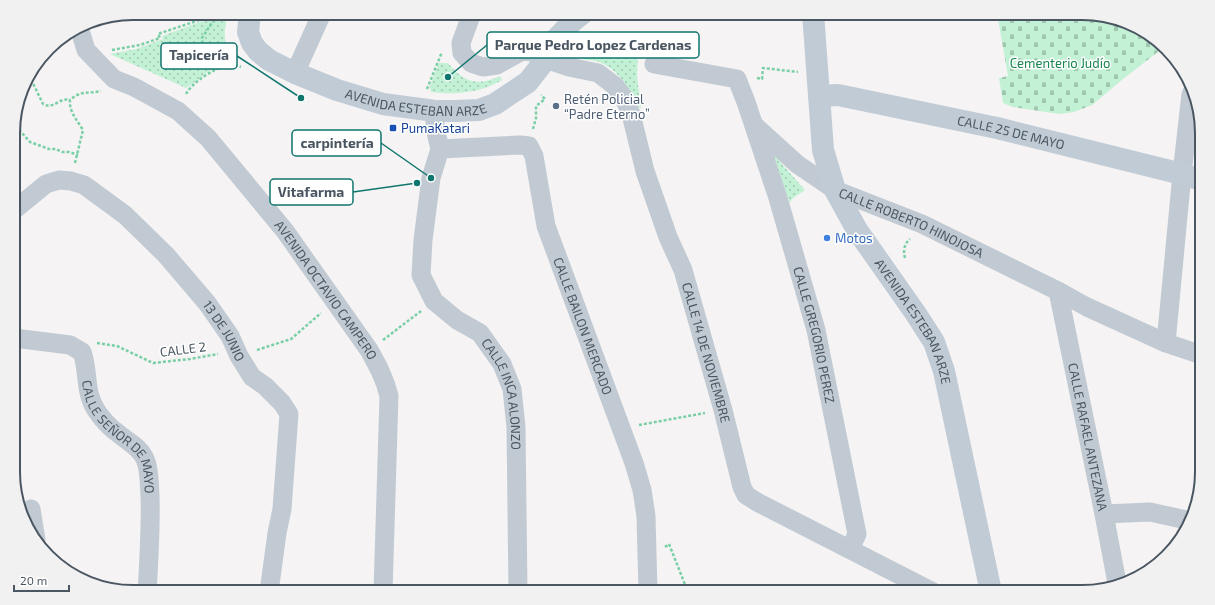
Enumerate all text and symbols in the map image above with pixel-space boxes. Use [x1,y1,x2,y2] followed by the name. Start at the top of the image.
[487,32,699,58] callout: Parque Pedro Lopez Cardenas
[495,36,691,53] text: Parque Pedro Lopez Cardenas
[161,43,237,69] callout: Tapicería
[169,46,229,63] text: Tapicería
[1010,55,1110,71] park label: Cementerio Judío
[343,85,489,119] street label: AVENIDA ESTEBAN ARZE
[564,91,650,122] place label: Retén Policial “Padre Eterno”
[551,101,561,111] marker: Retén Policial “Padre Eterno”
[956,112,1066,153] street label: CALLE 25 DE MAYO
[401,120,470,136] place label: PumaKatari
[388,123,398,133] marker: PumaKatari
[292,130,381,156] callout: carpintería
[300,134,374,151] text: carpintería
[270,179,353,205] callout: Vitafarma
[278,183,344,200] text: Vitafarma
[837,184,986,261] street label: CALLE ROBERTO HINOJOSA
[271,217,381,362] street label: AVENIDA OCTAVIO CAMPERO
[835,230,873,246] place label: Motos
[822,233,832,243] marker: Motos
[550,255,616,397] street label: CALLE BAILON MERCADO
[872,256,955,385] street label: AVENIDA ESTEBAN ARZE
[790,265,839,405] street label: CALLE GREGORIO PEREZ
[679,280,734,424] street label: CALLE 14 DE NOVIEMBRE
[200,297,248,364] street label: 13 DE JUNIO
[478,335,524,450] street label: CALLE INCA ALONZO
[159,338,207,360] street label: CALLE 2
[1065,361,1111,512] street label: CALLE RAFAEL ANTEZANA
[79,379,158,494] street label: CALLE SEÑOR DE MAYO
[14,567,69,593] scale bar
[20,573,47,587] text: 20 m

